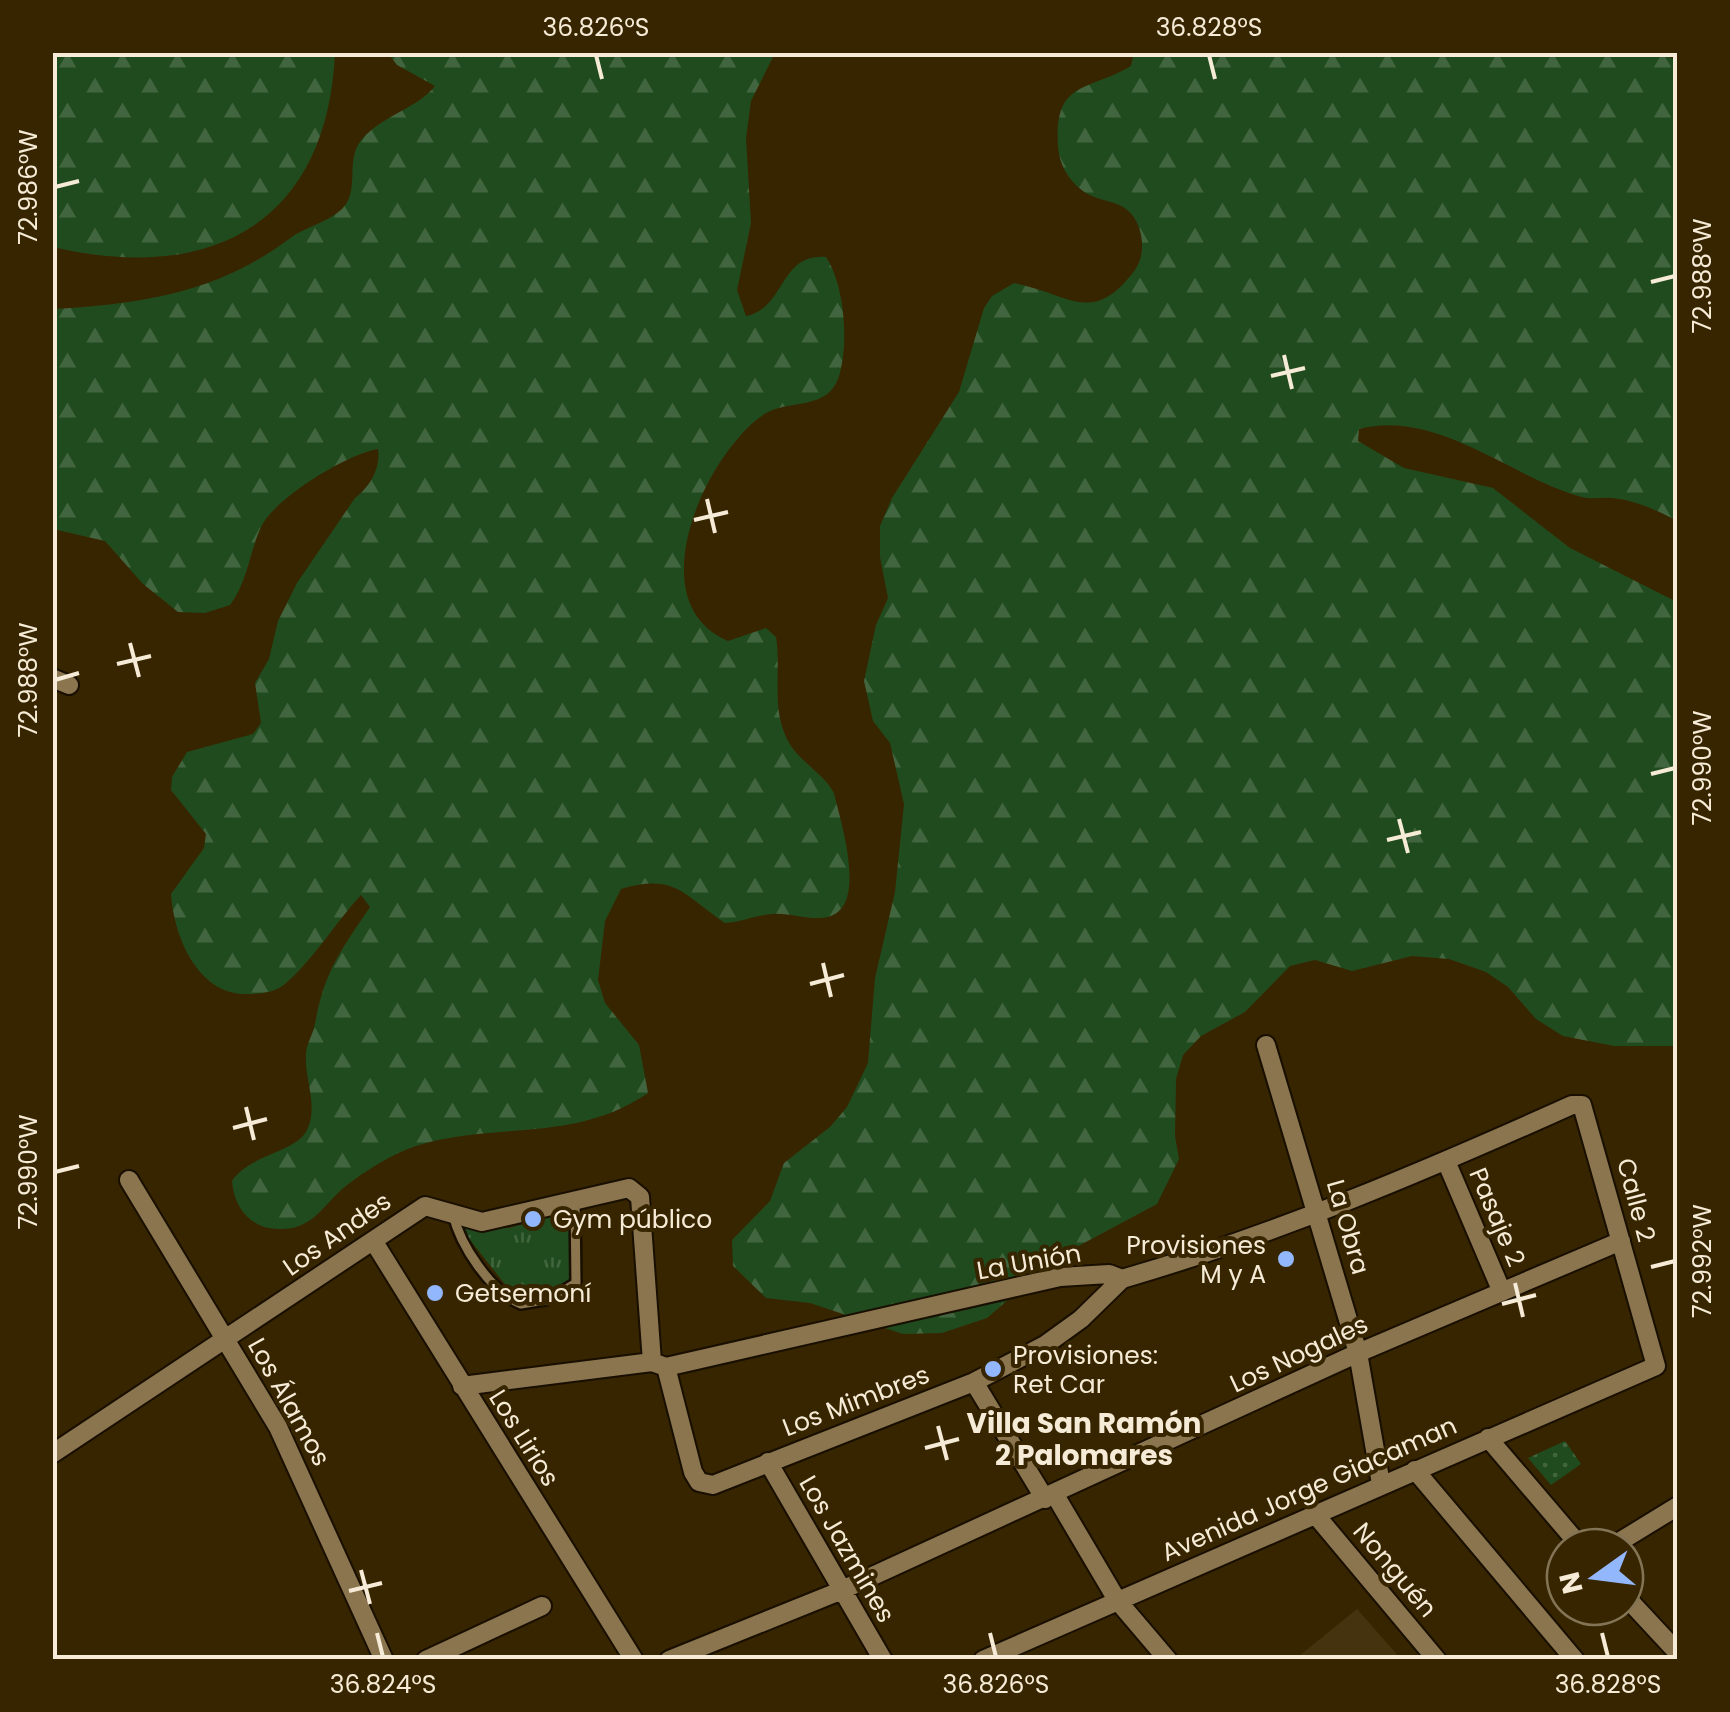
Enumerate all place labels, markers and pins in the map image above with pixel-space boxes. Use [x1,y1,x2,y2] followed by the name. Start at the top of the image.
[553,1202,712,1237] place label: Gym público
[522,1208,544,1230] marker: Gym público
[1126,1228,1266,1292] place label: Provisiones M y A
[1275,1248,1297,1270] marker: Provisiones M y A
[455,1276,592,1311] place label: Getsemoní
[424,1282,446,1304] marker: Getsemoní
[1013,1338,1158,1402] place label: Provisiones: Ret Car
[982,1358,1004,1380] marker: Provisiones: Ret Car

